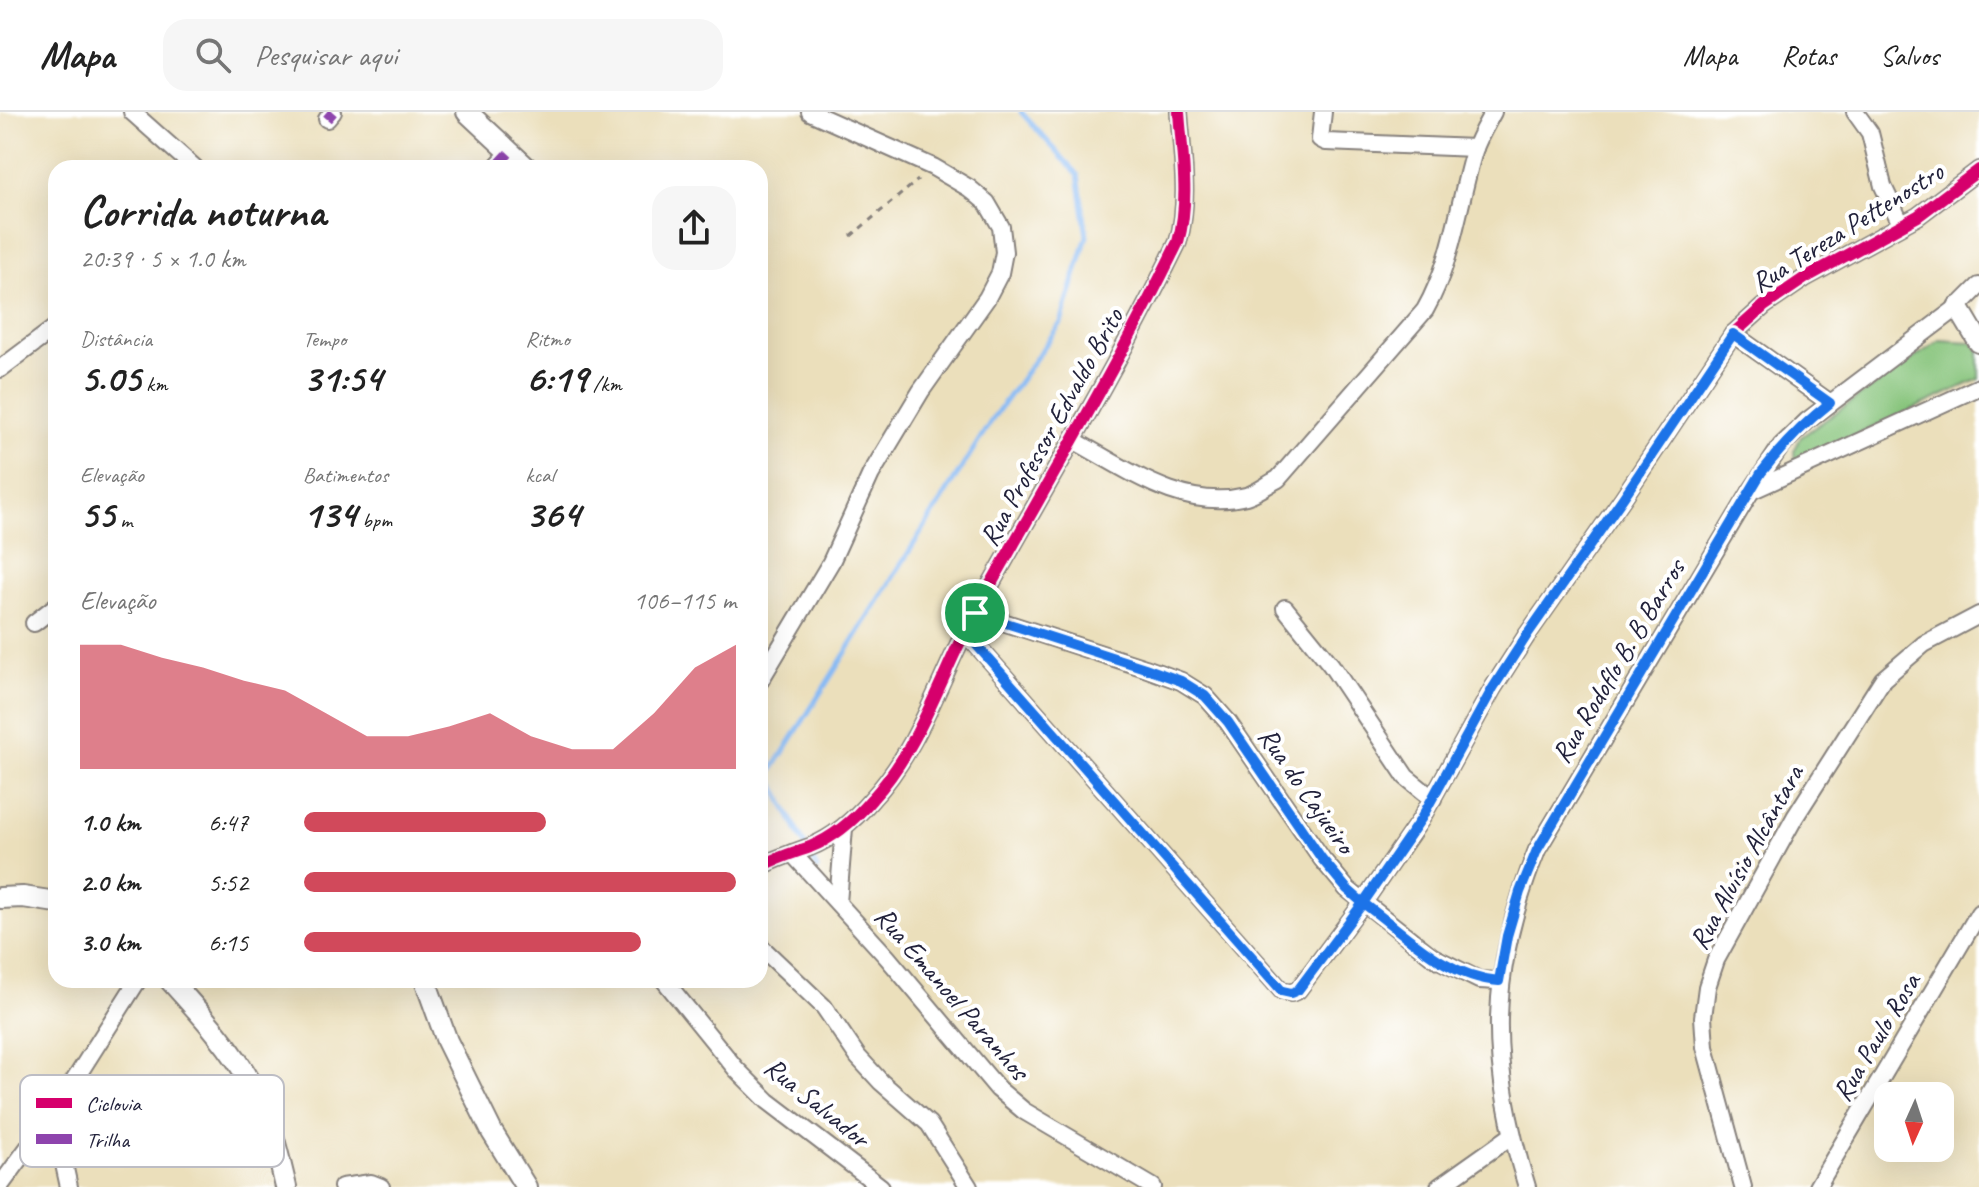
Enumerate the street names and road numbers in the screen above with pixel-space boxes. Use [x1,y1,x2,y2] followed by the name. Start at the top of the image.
[1744,153,1951,300] street label: Rua Tereza Pettenostro
[971,300,1132,552] street label: Rua Professor Edvaldo Brito
[1543,551,1694,769] street label: Rua Rodoflo B. B Barros
[1251,720,1365,862] street label: Rua do Cajueiro
[1681,757,1812,955] street label: Rua Aluísio Alcântara
[867,899,1038,1089] street label: Rua Emanoel Paranhos
[1824,965,1929,1107] street label: Rua Paulo Rosa
[757,1049,879,1157] street label: Rua Salvador

